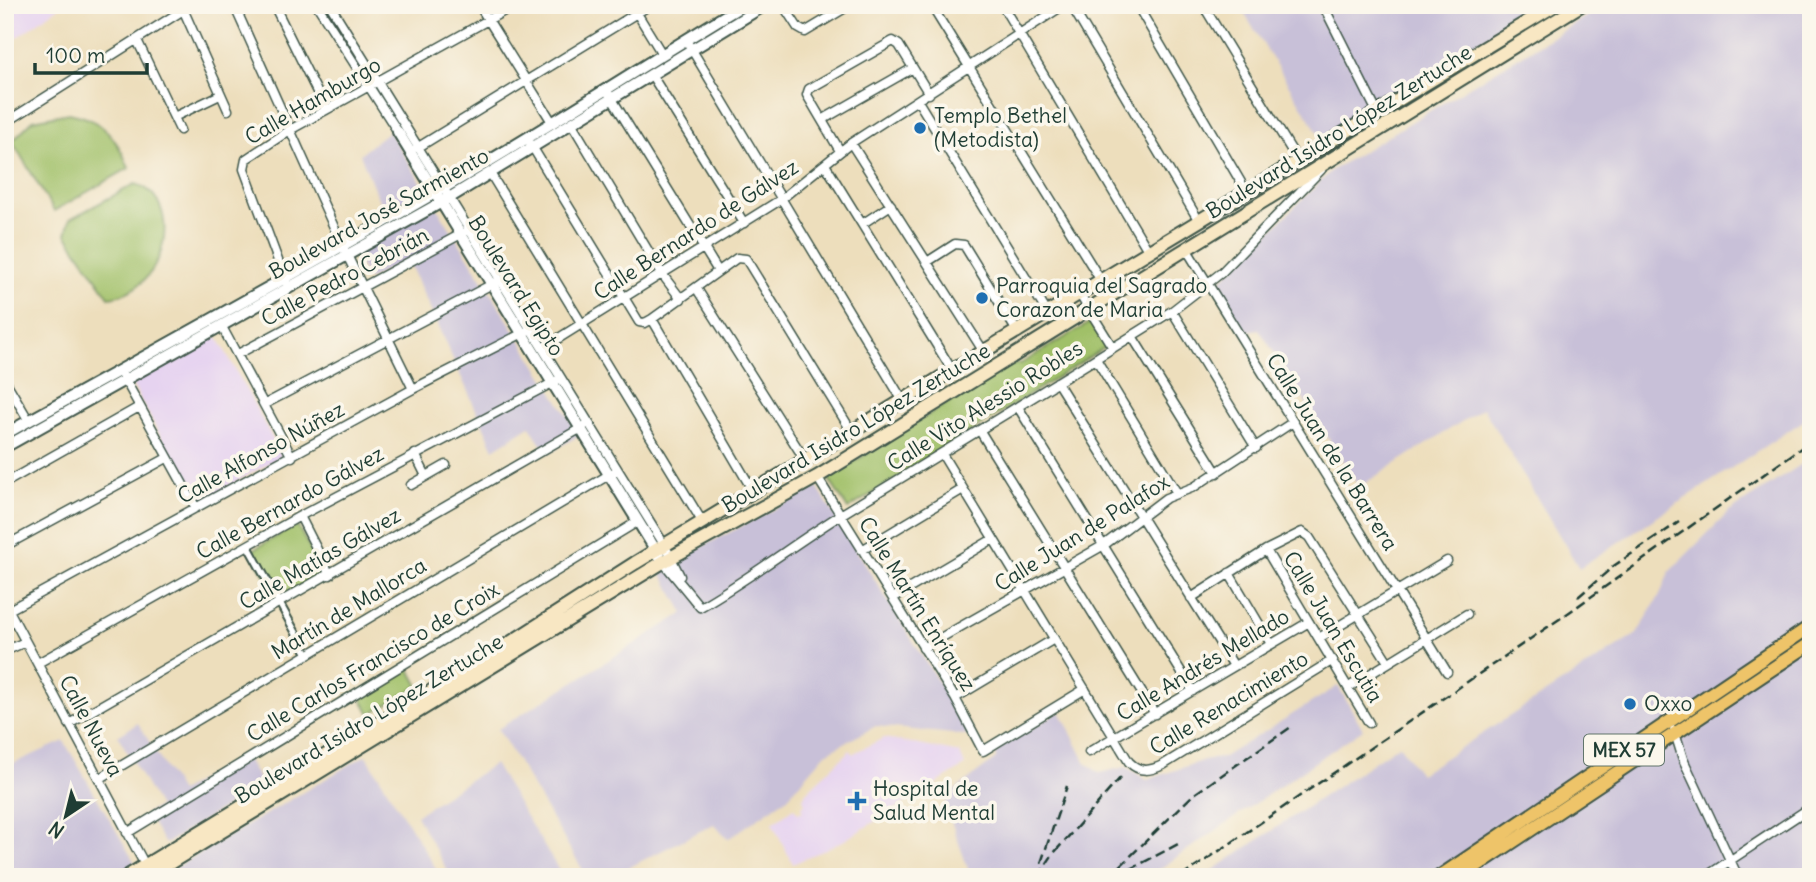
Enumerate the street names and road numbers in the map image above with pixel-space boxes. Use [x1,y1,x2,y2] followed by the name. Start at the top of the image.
[1201,38,1477,225] street label: Boulevard Isidro López Zertuche
[240,51,386,150] street label: Calle Hamburgo
[264,142,494,285] street label: Boulevard José Sarmiento
[588,153,803,306] street label: Calle Bernardo de Gálvez
[462,210,570,361] street label: Boulevard Egipto
[256,221,433,332] street label: Calle Pedro Cebrián
[882,334,1087,477] street label: Calle Vito Alessio Robles
[717,337,995,519] street label: Boulevard Isidro López Zertuche
[1261,348,1404,555] street label: Calle Juan de la Barrera
[173,396,349,510] street label: Calle Alfonso Núñez
[191,440,388,565] street label: Calle Bernardo Gálvez
[989,468,1174,597] street label: Calle Juan de Palafox
[234,501,405,616] street label: Calle Matías Gálvez
[853,512,982,696] street label: Calle Martín Enríquez
[1278,546,1389,707] street label: Calle Juan Escutia
[266,552,431,665] street label: Martín de Mallorca
[242,575,504,748] street label: Calle Carlos Francisco de Croix
[1111,602,1294,727] street label: Calle Andrés Mellado
[230,628,508,810] street label: Boulevard Isidro López Zertuche
[1145,645,1313,761] street label: Calle Renacimiento
[53,670,129,781] street label: Calle Nueva
[1584,734,1664,765] road number: MEX 57

